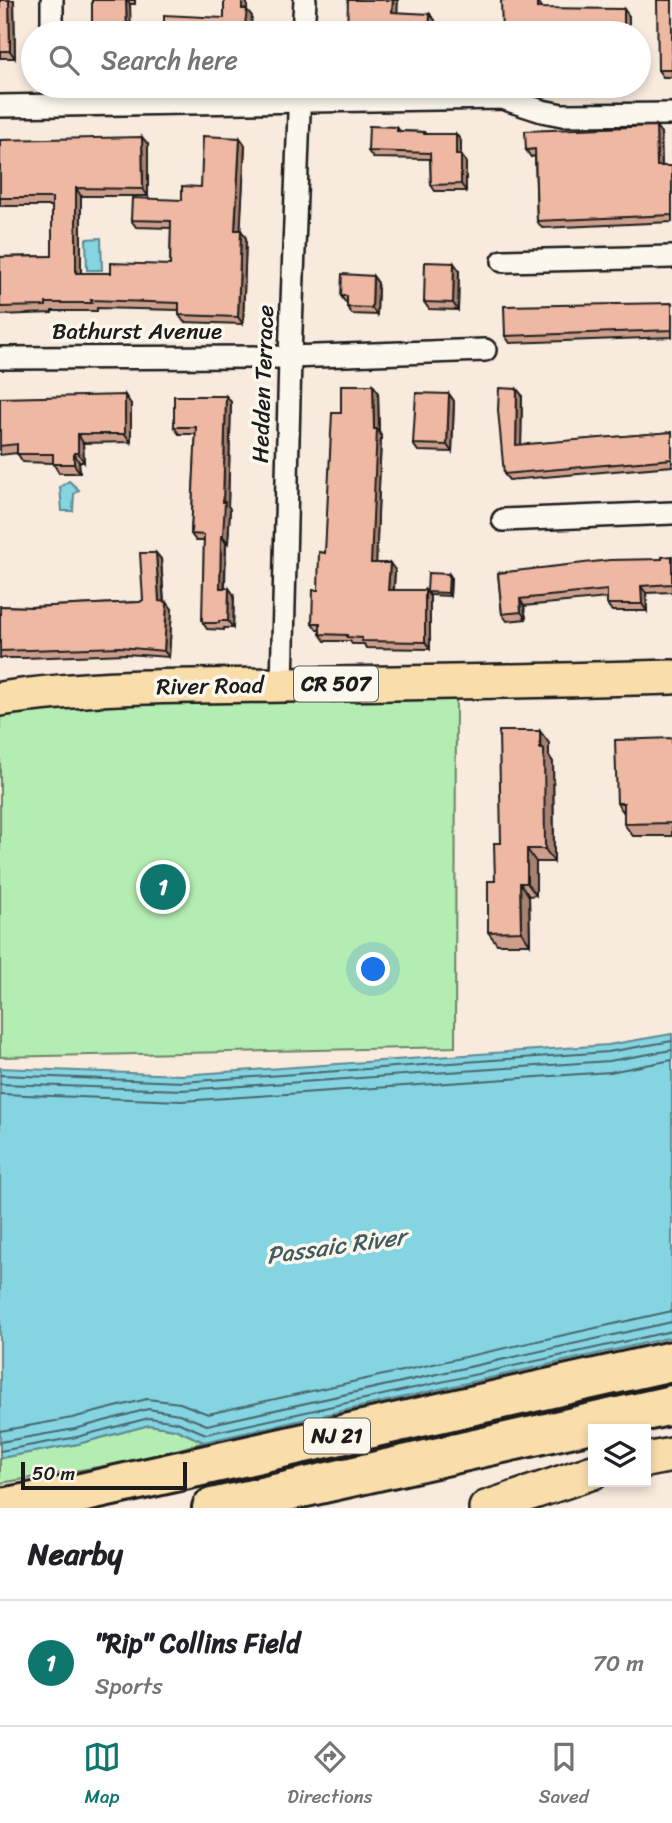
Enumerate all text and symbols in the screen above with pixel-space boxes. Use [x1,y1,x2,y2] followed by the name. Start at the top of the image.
[21,21,651,98] search box
[101,37,238,83] text: Search here
[45,41,83,79] icon: search
[240,304,286,464] street label: Hedden Terrace
[52,311,222,352] street label: Bathurst Avenue
[156,665,266,707] street label: River Road
[294,666,378,702] road number: CR 507
[140,861,186,913] pin: 1
[356,952,390,986] your location
[264,1215,412,1277] water label: Passaic River
[304,1418,370,1454] road number: NJ 21
[588,1424,651,1487] map controls
[588,1424,651,1487] button: layers
[32,1457,75,1490] text: 50 m
[21,1459,187,1491] scale bar
[28,1527,123,1581] text: Nearby
[95,1620,300,1666] text: "Rip" Collins Field
[46,1643,56,1684] text: 1
[593,1643,644,1684] text: 70 m
[95,1666,163,1707] text: Sports
[83,1738,121,1813] tab: Map
[287,1738,373,1813] tab: Directions
[539,1738,589,1813] tab: Saved

